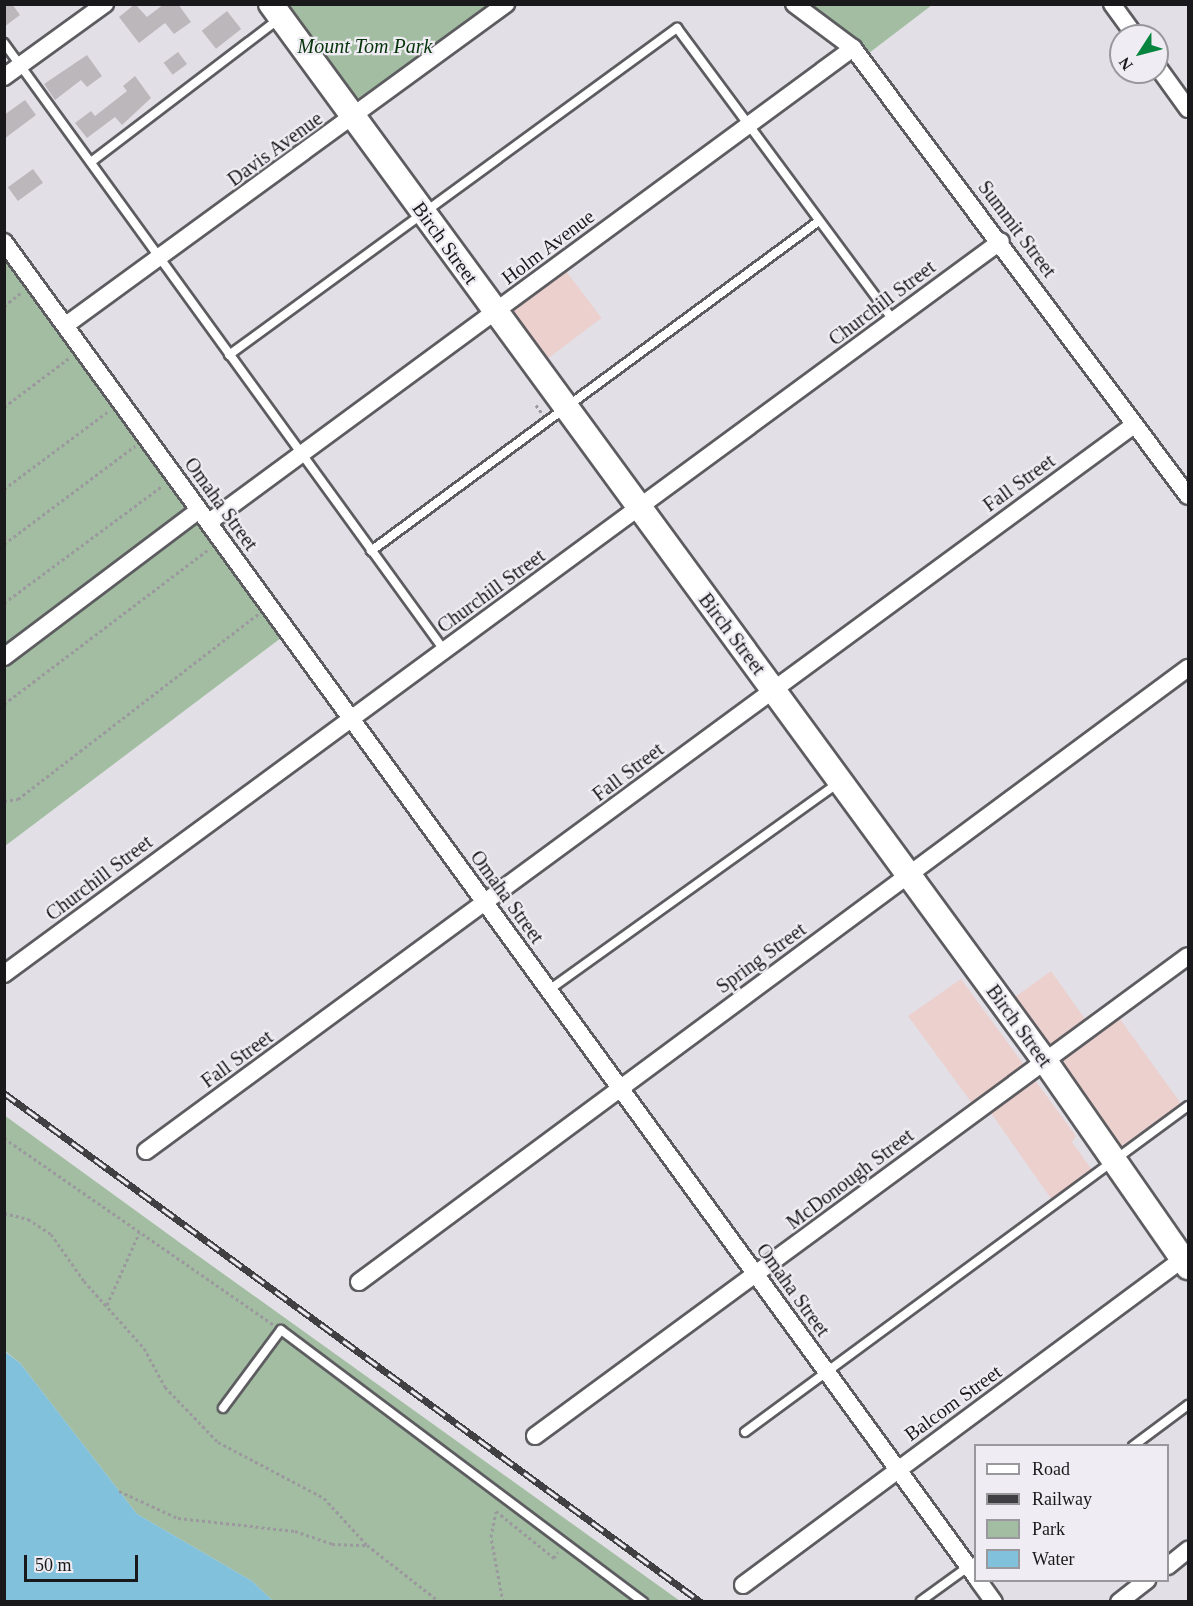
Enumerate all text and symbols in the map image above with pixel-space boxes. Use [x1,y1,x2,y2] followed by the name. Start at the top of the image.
[1109,24,1169,84] north arrow
[298,34,432,58] park label: Mount Tom Park
[1115,54,1136,73] text: N
[222,106,328,192] street label: Davis Avenue
[973,176,1061,282] street label: Summit Street
[407,197,483,289] street label: Birch Street
[496,204,600,290] street label: Holm Avenue
[824,255,940,351] street label: Churchill Street
[978,449,1060,517] street label: Fall Street
[179,453,263,555] street label: Omaha Street
[432,544,550,638] street label: Churchill Street
[694,588,770,680] street label: Birch Street
[588,738,668,806] street label: Fall Street
[41,830,157,926] street label: Churchill Street
[465,846,549,948] street label: Omaha Street
[711,917,811,999] street label: Spring Street
[981,980,1057,1072] street label: Birch Street
[196,1025,278,1093] street label: Fall Street
[782,1123,918,1235] street label: McDonough Street
[751,1239,835,1341] street label: Omaha Street
[900,1360,1006,1446] street label: Balcom Street
[974,1444,1169,1582] legend
[1032,1459,1070,1479] text: Road
[1032,1489,1092,1509] text: Railway
[1032,1519,1065,1539] text: Park
[27,1543,141,1581] scale bar
[1032,1549,1075,1569] text: Water
[35,1555,72,1575] text: 50 m

